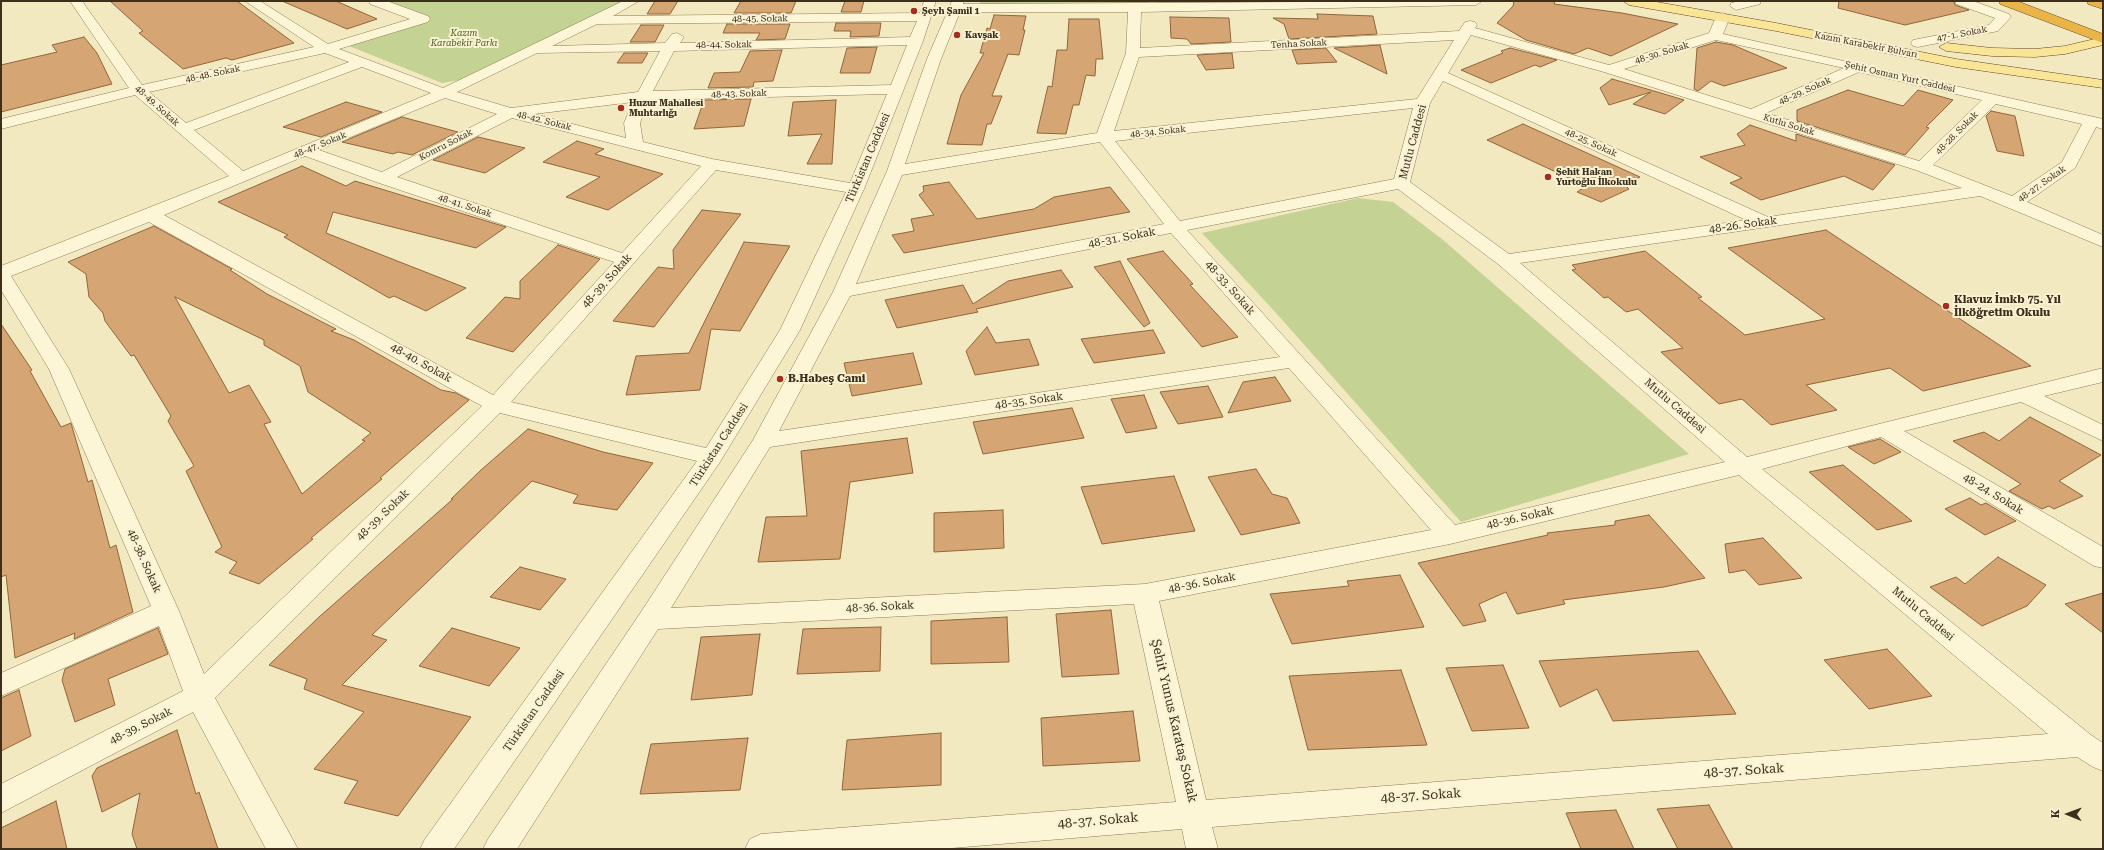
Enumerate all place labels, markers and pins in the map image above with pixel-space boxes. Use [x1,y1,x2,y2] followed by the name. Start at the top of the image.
[909,6,919,16] marker: Şeyh Şamil 1
[922,6,980,16] place label: Şeyh Şamil 1
[952,30,962,40] marker: Kavşak
[965,30,999,40] place label: Kavşak
[629,98,703,119] place label: Huzur Mahallesi Muhtarlığı
[616,103,626,113] marker: Huzur Mahallesi Muhtarlığı
[1556,167,1637,188] place label: Şehit Hakan Yurtoğlu İlkokulu
[1543,172,1553,182] marker: Şehit Hakan Yurtoğlu İlkokulu
[1954,293,2061,319] place label: Klavuz İmkb 75. Yıl İlköğretim Okulu
[1941,301,1951,311] marker: Klavuz İmkb 75. Yıl İlköğretim Okulu
[788,372,865,386] place label: B.Habeş Cami
[775,374,785,384] marker: B.Habeş Cami

